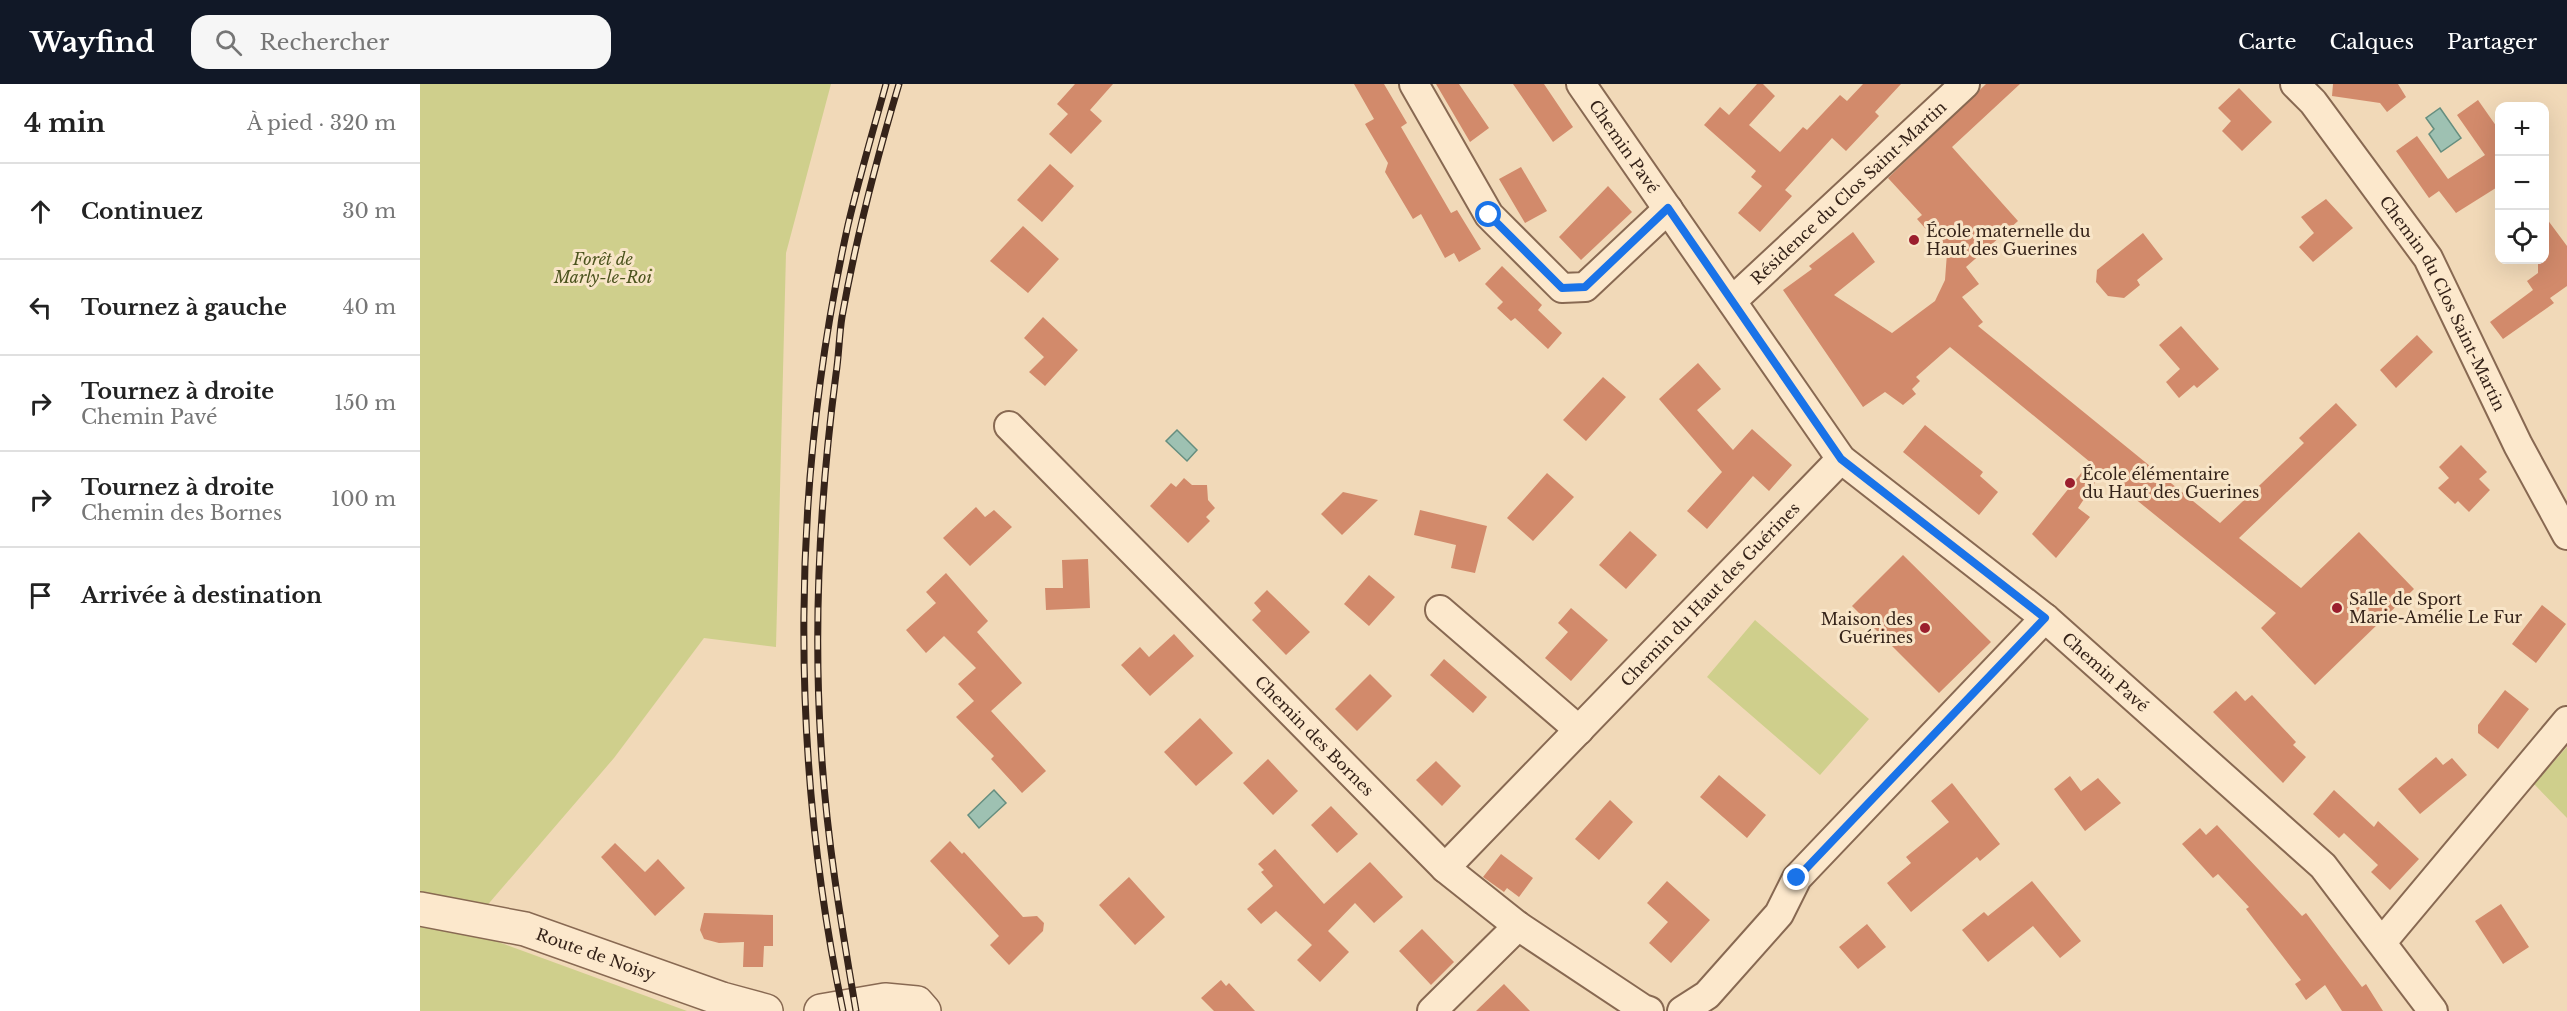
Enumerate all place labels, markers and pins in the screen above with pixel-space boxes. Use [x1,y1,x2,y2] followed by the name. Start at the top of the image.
[1926,221,2091,259] place label: École maternelle du Haut des Guerines
[1907,233,1921,247] marker: École maternelle du Haut des Guerines
[2082,464,2259,502] place label: École élémentaire du Haut des Guerines
[2063,476,2077,490] marker: École élémentaire du Haut des Guerines
[2349,589,2523,627] place label: Salle de Sport Marie-Amélie Le Fur
[2330,601,2344,615] marker: Salle de Sport Marie-Amélie Le Fur
[1821,609,1913,647] place label: Maison des Guérines
[1918,621,1932,635] marker: Maison des Guérines

